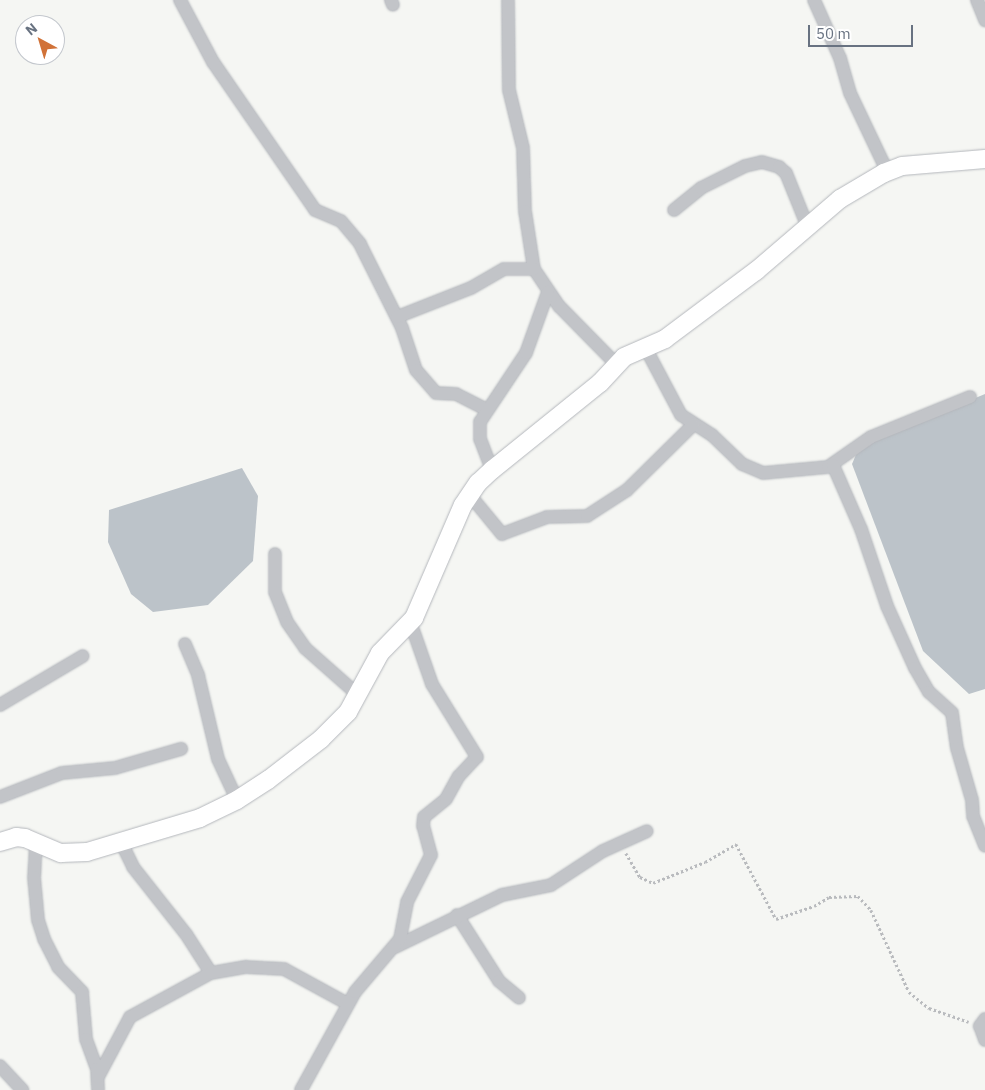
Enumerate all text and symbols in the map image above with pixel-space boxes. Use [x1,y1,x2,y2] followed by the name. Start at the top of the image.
[15,15,65,65] north arrow
[810,15,915,47] scale bar
[22,19,41,39] text: N
[816,24,851,43] text: 50 m

